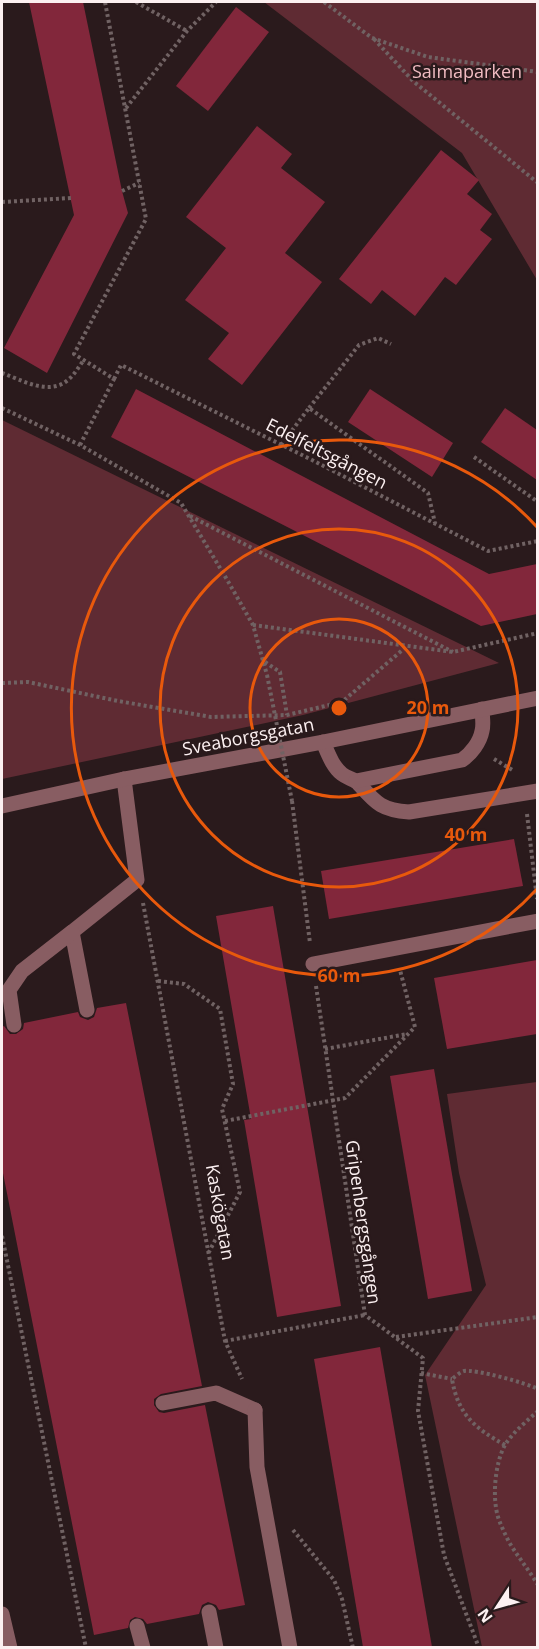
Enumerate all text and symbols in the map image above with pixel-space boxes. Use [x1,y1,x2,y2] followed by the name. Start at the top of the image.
[412,59,522,83] park label: Saimaparken
[262,412,392,494] street label: Edelfeltsgången
[407,695,449,719] text: 20 m
[329,698,349,718] centre of rings
[180,711,316,761] street label: Sveaborgsgatan
[445,822,487,846] text: 40 m
[318,963,360,987] text: 60 m
[341,1138,387,1306] street label: Gripenbergsgången
[201,1162,241,1262] street label: Kaskögatan
[467,1577,527,1637] north arrow
[472,1604,498,1628] text: N

